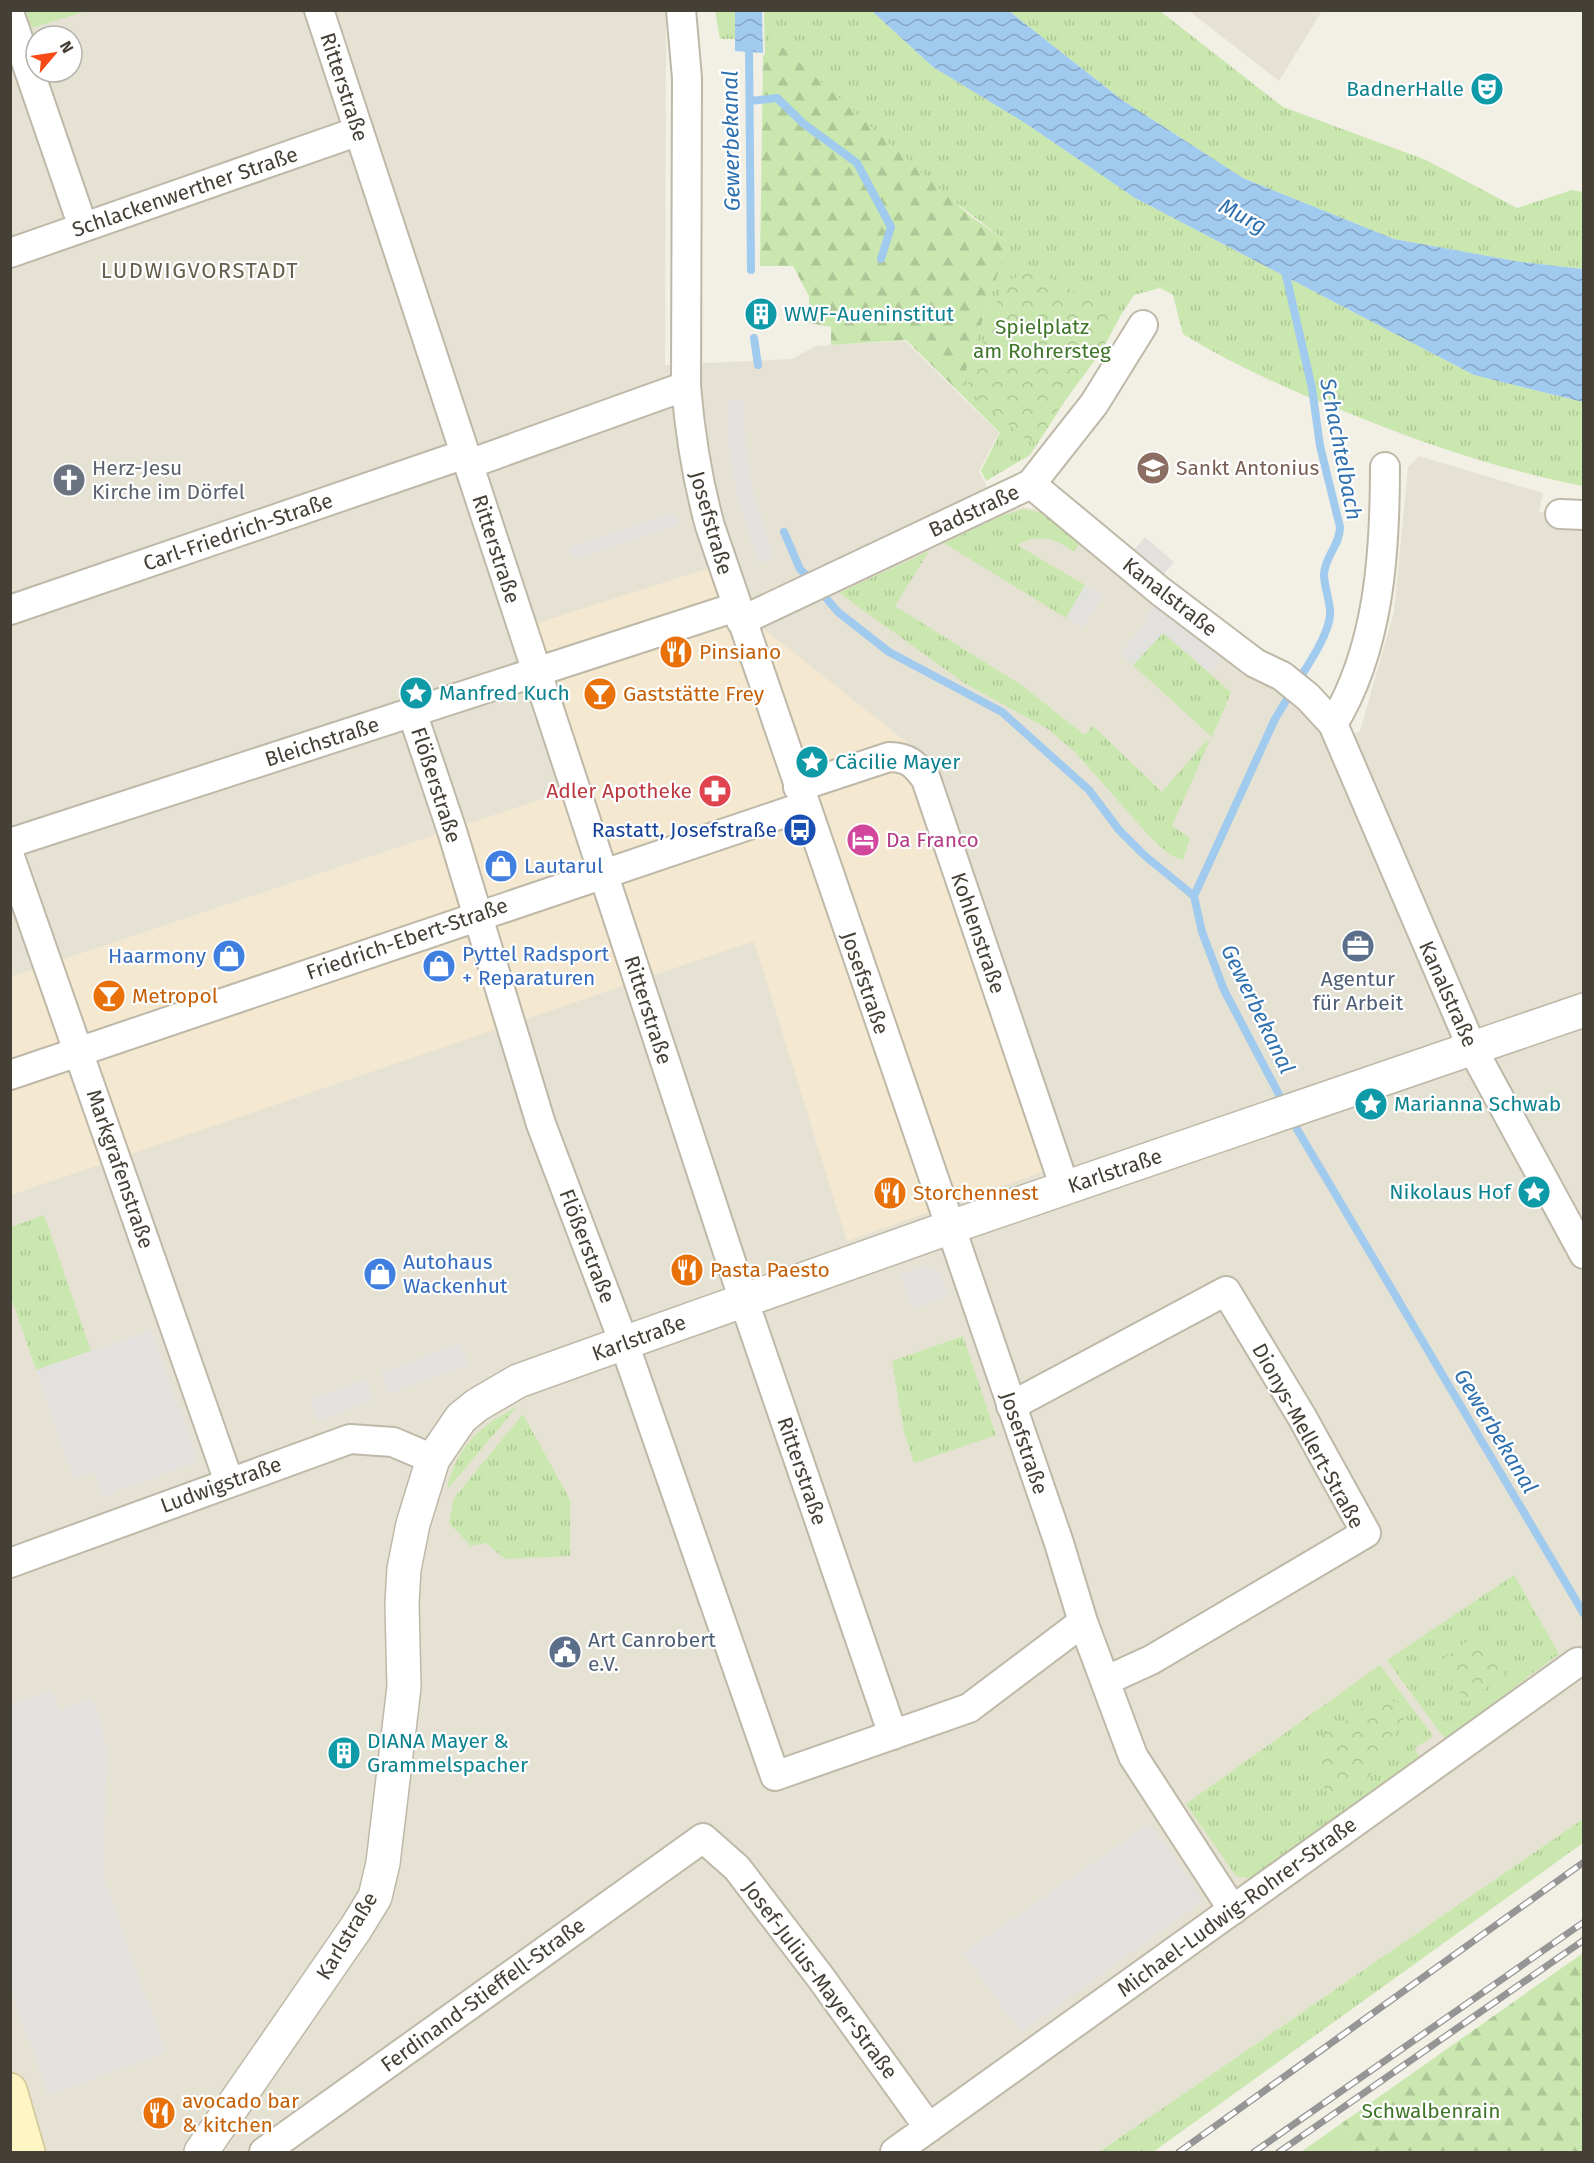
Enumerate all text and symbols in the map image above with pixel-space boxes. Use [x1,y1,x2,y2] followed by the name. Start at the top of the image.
[24,24,84,84] north arrow
[314,29,374,145] street label: Ritterstraße
[56,38,78,56] text: N
[716,70,746,212] water label: Gewerbekanal
[1469,71,1505,107] theatre icon: BadnerHalle
[1346,76,1464,102] place label: BadnerHalle
[69,141,301,243] street label: Schlackenwerther Straße
[1215,192,1271,240] water label: Murg
[101,257,299,284] district label: LUDWIGVORSTADT
[743,296,779,332] building icon: WWF-Aueninstitut
[784,301,954,327] place label: WWF-Aueninstitut
[973,314,1111,364] park label: Spielplatz am Rohrersteg
[1314,375,1368,522] water label: Schachtelbach
[1135,450,1171,486] school or university icon: Sankt Antonius
[92,455,245,505] place label: Herz-Jesu Kirche im Dörfel
[1176,455,1319,481] place label: Sankt Antonius
[51,462,87,498] church icon: Herz-Jesu Kirche im Dörfel
[684,468,738,578] street label: Josefstraße
[925,479,1023,543] street label: Badstraße
[140,487,336,577] street label: Carl-Friedrich-Straße
[466,491,526,607] street label: Ritterstraße
[1117,552,1223,642] street label: Kanalstraße
[658,634,694,670] restaurant icon: Pinsiano
[699,639,781,665] place label: Pinsiano
[398,675,434,711] place icon: Manfred Kuch
[582,676,618,712] bar icon: Gaststätte Frey
[439,680,570,706] place label: Manfred Kuch
[623,681,765,707] place label: Gaststätte Frey
[262,711,382,773] street label: Bleichstraße
[405,724,467,846] street label: Flößerstraße
[794,744,830,780] place icon: Cäcilie Mayer
[835,749,960,775] place label: Cäcilie Mayer
[697,773,733,809] pharmacy icon: Adler Apotheke
[546,778,692,804] place label: Adler Apotheke
[782,812,818,848] bus stop icon: Rastatt, Josefstraße
[592,817,777,843] place label: Rastatt, Josefstraße
[845,822,881,858] hotel icon: Da Franco
[886,827,979,853] place label: Da Franco
[483,848,519,884] shop icon: Lautarul
[524,853,603,879] place label: Lautarul
[945,869,1011,997] street label: Kohlenstraße
[303,892,511,986] street label: Friedrich-Ebert-Straße
[835,928,895,1038] street label: Josefstraße
[1340,928,1376,964] office icon: Agentur für Arbeit
[1413,937,1483,1051] street label: Kanalstraße
[211,938,247,974] shop icon: Haarmony
[1215,940,1301,1078] water label: Gewerbekanal
[462,941,610,991] place label: Pyttel Radsport + Reparaturen
[108,943,207,969] place label: Haarmony
[421,948,457,984] shop icon: Pyttel Radsport + Reparaturen
[618,952,678,1068] street label: Ritterstraße
[1313,966,1404,1016] place label: Agentur für Arbeit
[91,978,127,1014] bar icon: Metropol
[132,983,218,1009] place label: Metropol
[81,1086,159,1252] street label: Markgrafenstraße
[1353,1086,1389,1122] place icon: Marianna Schwab
[1394,1091,1561,1117] place label: Marianna Schwab
[1064,1143,1166,1199] street label: Karlstraße
[1516,1174,1552,1210] place icon: Nikolaus Hof
[872,1175,908,1211] restaurant icon: Storchennest
[1389,1179,1513,1205] place label: Nikolaus Hof
[913,1180,1039,1206] place label: Storchennest
[553,1185,621,1307] street label: Flößerstraße
[403,1249,508,1299] place label: Autohaus Wackenhut
[669,1252,705,1288] restaurant icon: Pasta Paesto
[362,1256,398,1292] shop icon: Autohaus Wackenhut
[710,1257,830,1283] place label: Pasta Paesto
[589,1309,689,1367] street label: Karlstraße
[1246,1339,1370,1533] street label: Dionys-Mellert-Straße
[1448,1364,1544,1498] water label: Gewerbekanal
[994,1388,1054,1498] street label: Josefstraße
[771,1413,833,1529] street label: Ritterstraße
[157,1451,285,1519] street label: Ludwigstraße
[588,1627,716,1677] place label: Art Canrobert e.V.
[547,1634,583,1670] public building icon: Art Canrobert e.V.
[367,1728,528,1778] place label: DIANA Mayer & Grammelspacher
[326,1735,362,1771] building icon: DIANA Mayer & Grammelspacher
[1112,1811,1362,2003] street label: Michael-Ludwig-Rohrer-Straße
[737,1876,903,2084] street label: Josef-Julius-Mayer-Straße
[311,1887,383,1985] street label: Karlstraße
[376,1912,590,2078] street label: Ferdinand-Stieffell-Straße
[182,2088,299,2138] place label: avocado bar & kitchen
[141,2095,177,2131] restaurant icon: avocado bar & kitchen
[1361,2098,1501,2124] park label: Schwalbenrain

